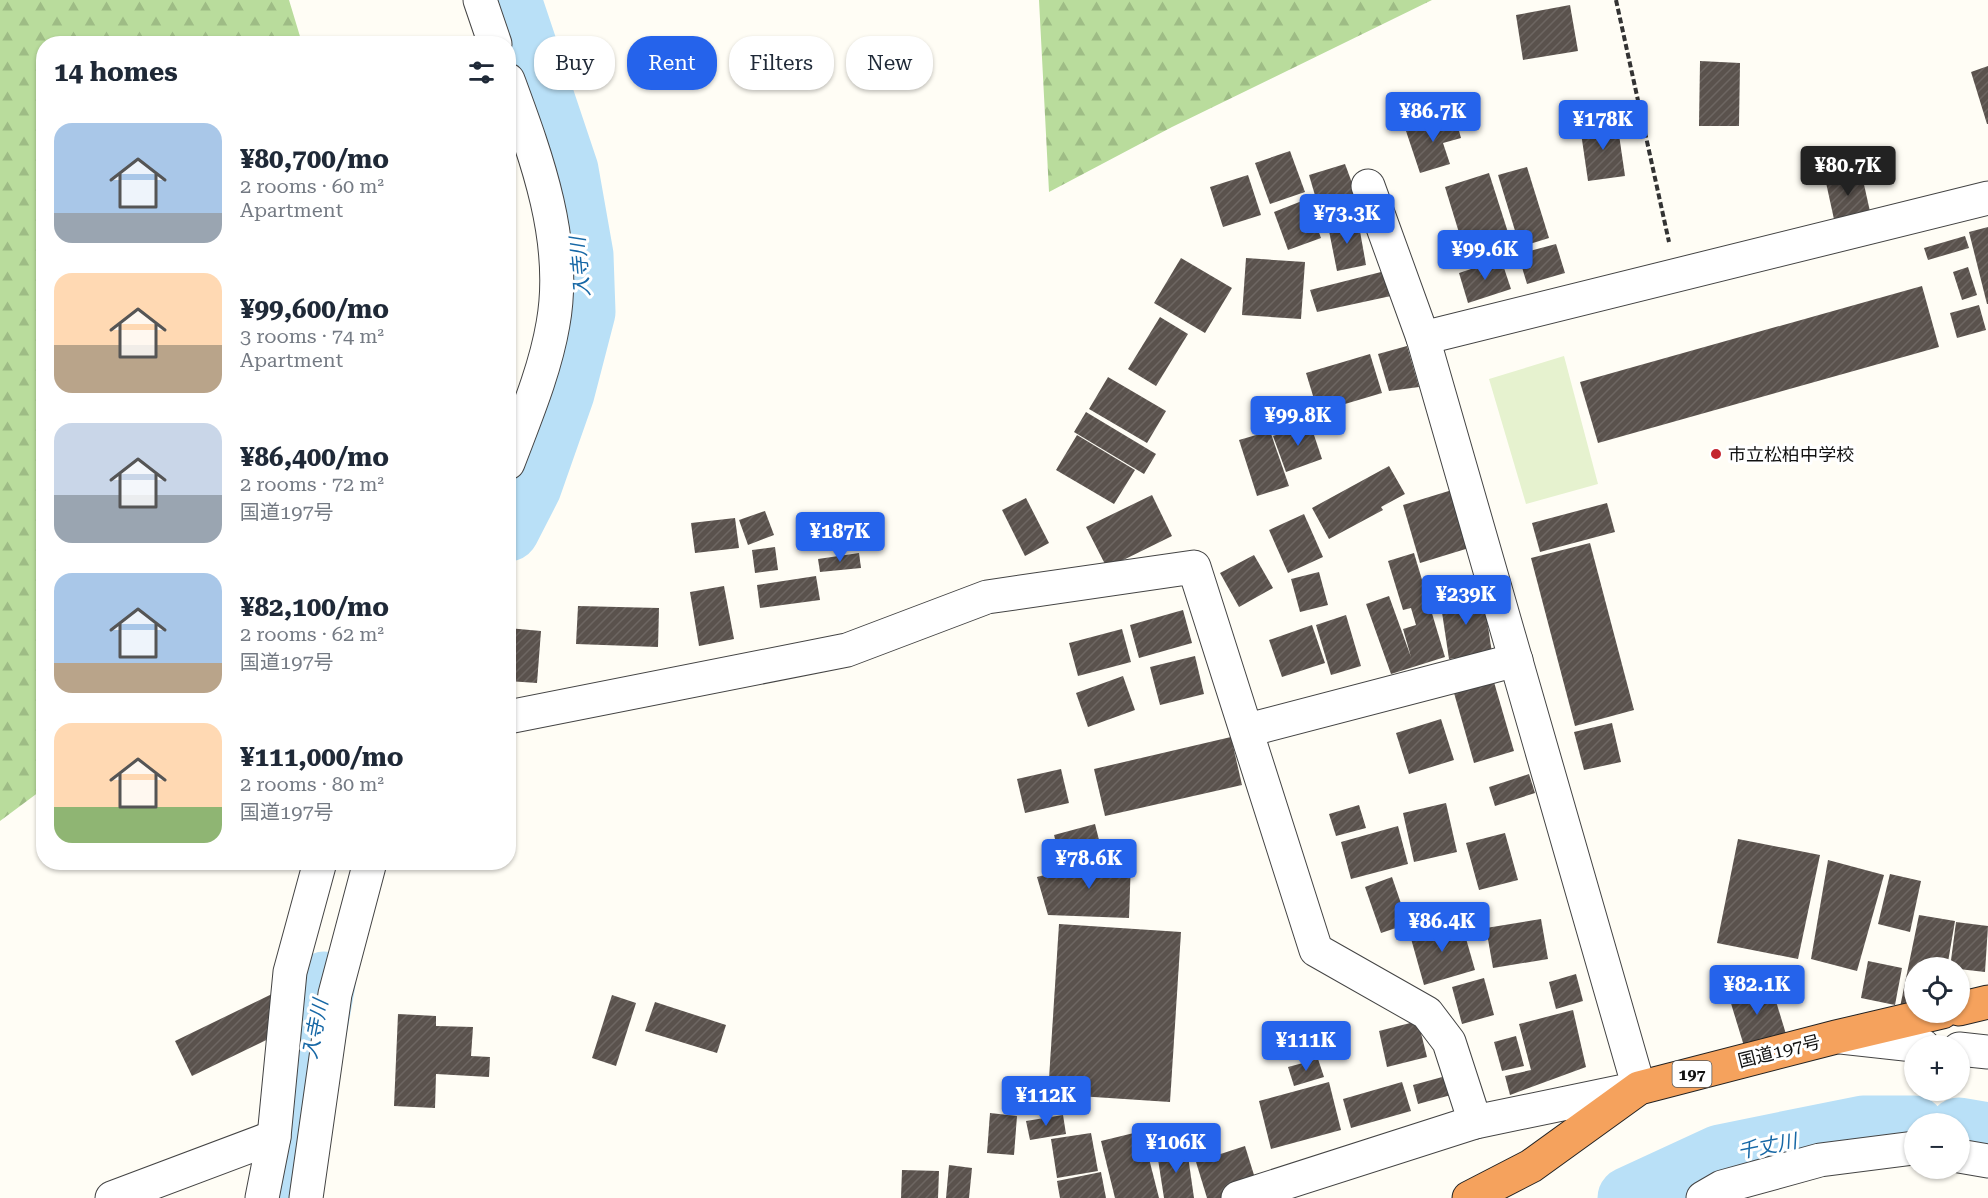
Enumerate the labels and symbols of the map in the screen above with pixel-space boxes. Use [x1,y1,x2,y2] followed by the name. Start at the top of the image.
[1384,92,1482,143] pin: ¥86.7K
[1561,100,1645,151] pin: ¥178K
[1799,146,1897,197] pin: ¥80.7K
[1298,194,1396,245] pin: ¥73.3K
[1436,230,1534,281] pin: ¥99.6K
[565,234,595,298] water label: 入寺川
[1249,396,1347,447] pin: ¥99.8K
[1728,444,1854,465] place label: 市立松柏中学校
[1709,447,1723,461] marker: 市立松柏中学校
[798,512,882,563] pin: ¥187K
[1424,575,1508,626] pin: ¥239K
[1040,839,1138,890] pin: ¥78.6K
[1393,902,1491,953] pin: ¥86.4K
[1708,965,1806,1016] pin: ¥82.1K
[297,995,333,1061] water label: 入寺川
[1264,1021,1348,1072] pin: ¥111K
[1736,1031,1822,1071] street label: 国道197号
[1672,1061,1712,1087] road number: 197
[1004,1076,1088,1127] pin: ¥112K
[1134,1123,1218,1174] pin: ¥106K
[1735,1128,1801,1164] water label: 千丈川

